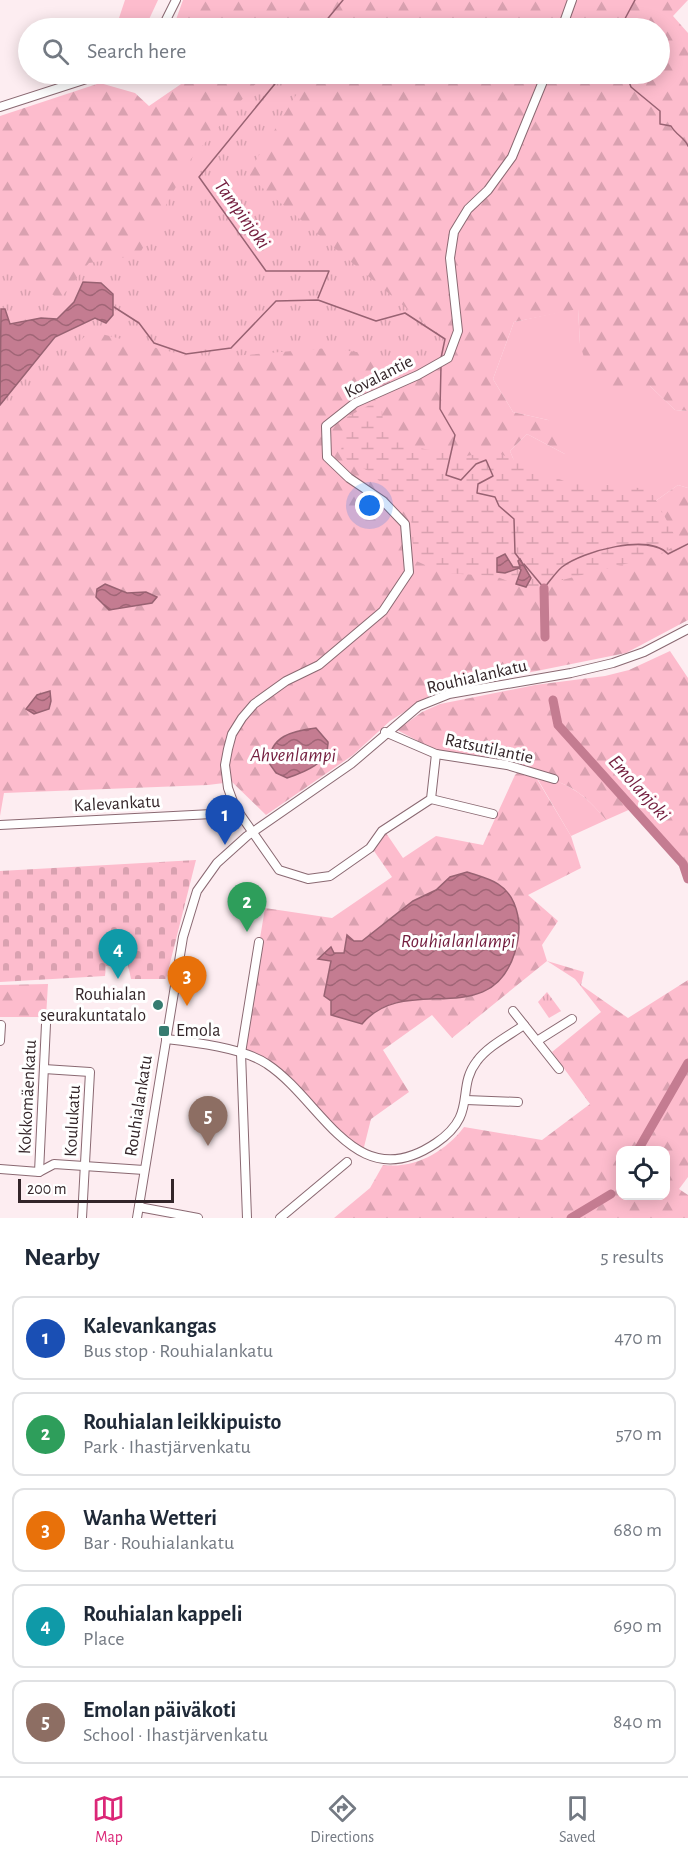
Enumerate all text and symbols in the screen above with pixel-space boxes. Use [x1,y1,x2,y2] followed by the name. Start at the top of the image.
[18,18,670,84] search box
[39,35,72,68] icon: search
[87,40,186,62] text: Search here
[210,176,274,252] water label: Tampinjoki
[342,352,416,402] street label: Kovalantie
[355,491,384,520] your location
[425,657,529,697] street label: Rouhialankatu
[443,731,535,767] street label: Ratsutilantie
[249,745,336,765] water label: Ahvenlampi
[604,751,674,825] water label: Emolanjoki
[73,793,161,815] street label: Kalevankatu
[206,796,244,845] pin: 1
[228,882,266,932] pin: 2
[98,930,138,979] pin: 4
[401,931,515,951] water label: Rouhialanlampi
[168,956,207,1006] pin: 3
[40,986,146,1025] place label: Rouhialan seurakuntatalo
[151,998,165,1012] marker: Rouhialan seurakuntatalo
[176,1022,221,1040] place label: Emola
[157,1024,171,1038] marker: Emola
[16,1039,40,1155] street label: Kokkomäenkatu
[122,1054,156,1158] street label: Rouhialankatu
[62,1084,84,1158] street label: Koulukatu
[188,1096,228,1146] pin: 5
[616,1146,670,1200] map controls
[616,1146,670,1200] button: locate
[18,1176,174,1204] scale bar
[27,1181,67,1197] text: 200 m
[24,1244,100,1270] text: Nearby
[600,1247,664,1267] text: 5 results
[83,1315,216,1337] text: Kalevankangas
[42,1328,49,1348] text: 1
[614,1328,662,1348] text: 470 m
[83,1341,273,1361] text: Bus stop · Rouhialankatu
[83,1411,281,1433] text: Rouhialan leikkipuisto
[41,1424,50,1444] text: 2
[615,1424,662,1444] text: 570 m
[83,1437,251,1457] text: Park · Ihastjärvenkatu
[83,1507,217,1529] text: Wanha Wetteri
[41,1520,50,1540] text: 3
[613,1520,662,1540] text: 680 m
[83,1533,234,1553] text: Bar · Rouhialankatu
[83,1603,243,1625] text: Rouhialan kappeli
[40,1616,51,1636] text: 4
[613,1616,662,1636] text: 690 m
[83,1629,124,1649] text: Place
[83,1699,236,1721] text: Emolan päiväkoti
[41,1712,50,1732] text: 5
[613,1712,662,1732] text: 840 m
[83,1725,268,1745] text: School · Ihastjärvenkatu
[92,1792,125,1847] tab: Map
[310,1792,374,1847] tab: Directions
[559,1792,596,1847] tab: Saved

